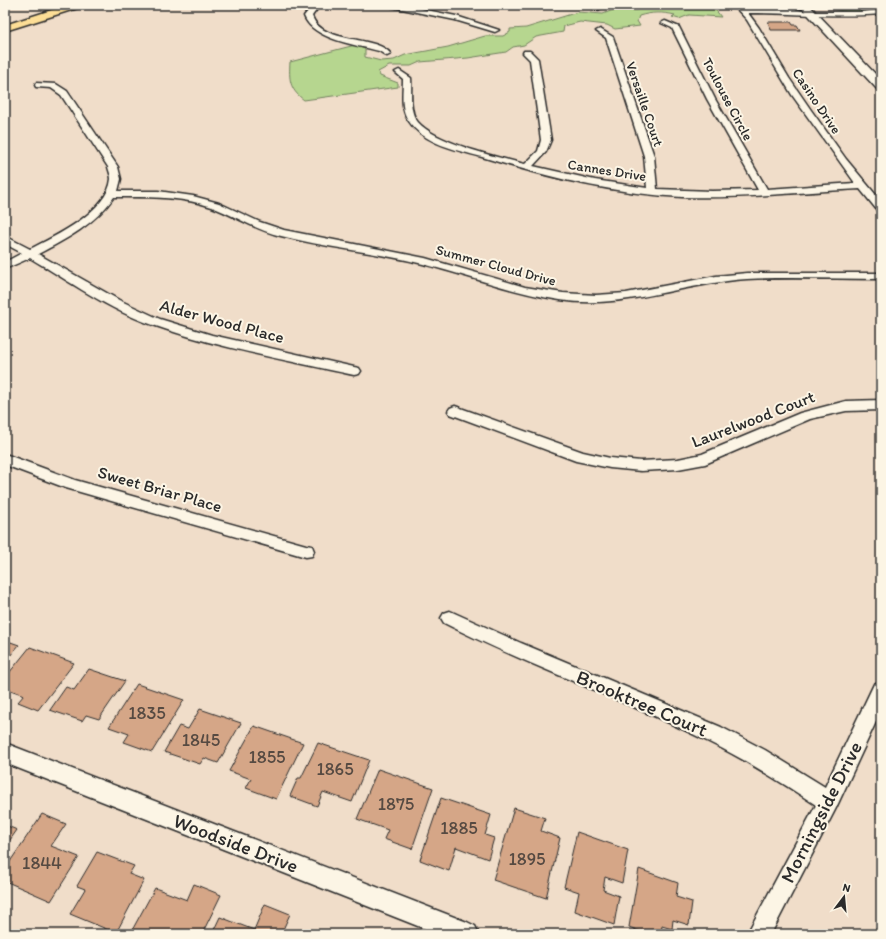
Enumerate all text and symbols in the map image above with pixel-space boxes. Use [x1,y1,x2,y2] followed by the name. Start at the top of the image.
[699,55,757,144] street label: Toulouse Circle
[622,59,667,149] street label: Versaille Court
[788,65,845,138] street label: Casino Drive
[566,156,648,185] street label: Cannes Drive
[434,241,558,290] street label: Summer Cloud Drive
[158,295,286,347] street label: Alder Wood Place
[689,386,817,452] street label: Laurelwood Court
[96,462,224,516] street label: Sweet Briar Place
[573,665,712,742] street label: Brooktree Court
[128,702,166,724] house number: 1835
[182,729,220,751] house number: 1845
[775,737,867,887] street label: Morningside Drive
[248,746,286,768] house number: 1855
[316,758,354,780] house number: 1865
[378,793,414,815] house number: 1875
[170,808,302,878] street label: Woodside Drive
[440,817,478,839] house number: 1885
[508,848,546,870] house number: 1895
[22,852,62,874] house number: 1844
[824,877,864,917] north arrow
[841,881,852,895] text: N

